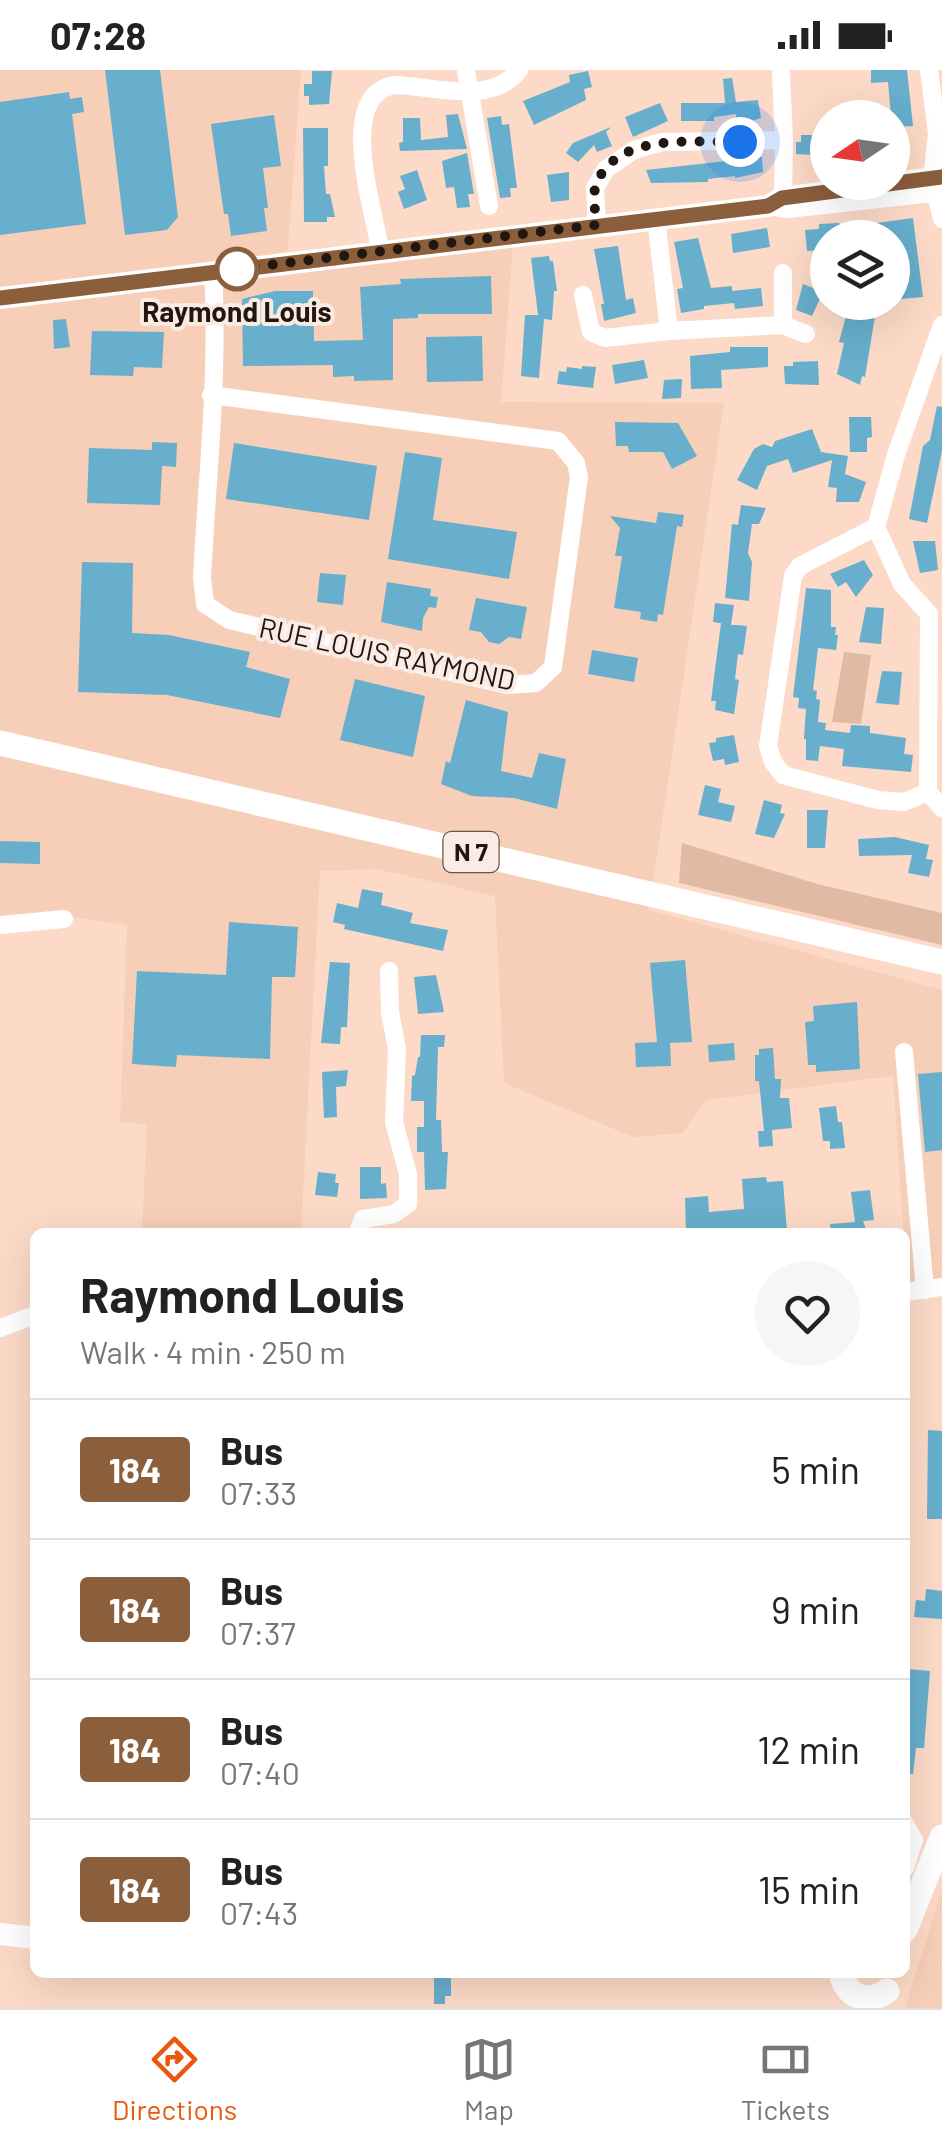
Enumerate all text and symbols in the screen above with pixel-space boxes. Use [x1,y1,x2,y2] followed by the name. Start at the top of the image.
[50,12,146,58] text: 07:28
[810,100,910,200] north arrow
[810,100,910,320] map controls
[715,117,765,167] your location
[810,220,910,320] button: layers
[216,248,258,290] marker: Raymond Louis
[142,294,332,328] place label: Raymond Louis
[256,609,518,697] street label: RUE LOUIS RAYMOND
[444,832,498,872] road number: N 7
[755,1261,860,1366] button: heart
[80,1265,405,1323] text: Raymond Louis
[80,1332,346,1370] text: Walk · 4 min · 250 m
[220,1427,283,1473] text: Bus
[771,1446,860,1492] text: 5 min
[109,1448,161,1490] text: 184
[220,1473,297,1511] text: 07:33
[220,1567,283,1613] text: Bus
[771,1586,860,1632] text: 9 min
[109,1588,161,1630] text: 184
[220,1613,296,1651] text: 07:37
[220,1707,283,1753] text: Bus
[757,1726,860,1772] text: 12 min
[109,1728,161,1770] text: 184
[220,1753,300,1791] text: 07:40
[220,1847,283,1893] text: Bus
[758,1866,860,1912] text: 15 min
[109,1868,161,1910] text: 184
[220,1893,298,1931] text: 07:43
[112,2032,237,2126] tab: Directions
[461,2032,516,2126] tab: Map
[741,2032,830,2126] tab: Tickets

